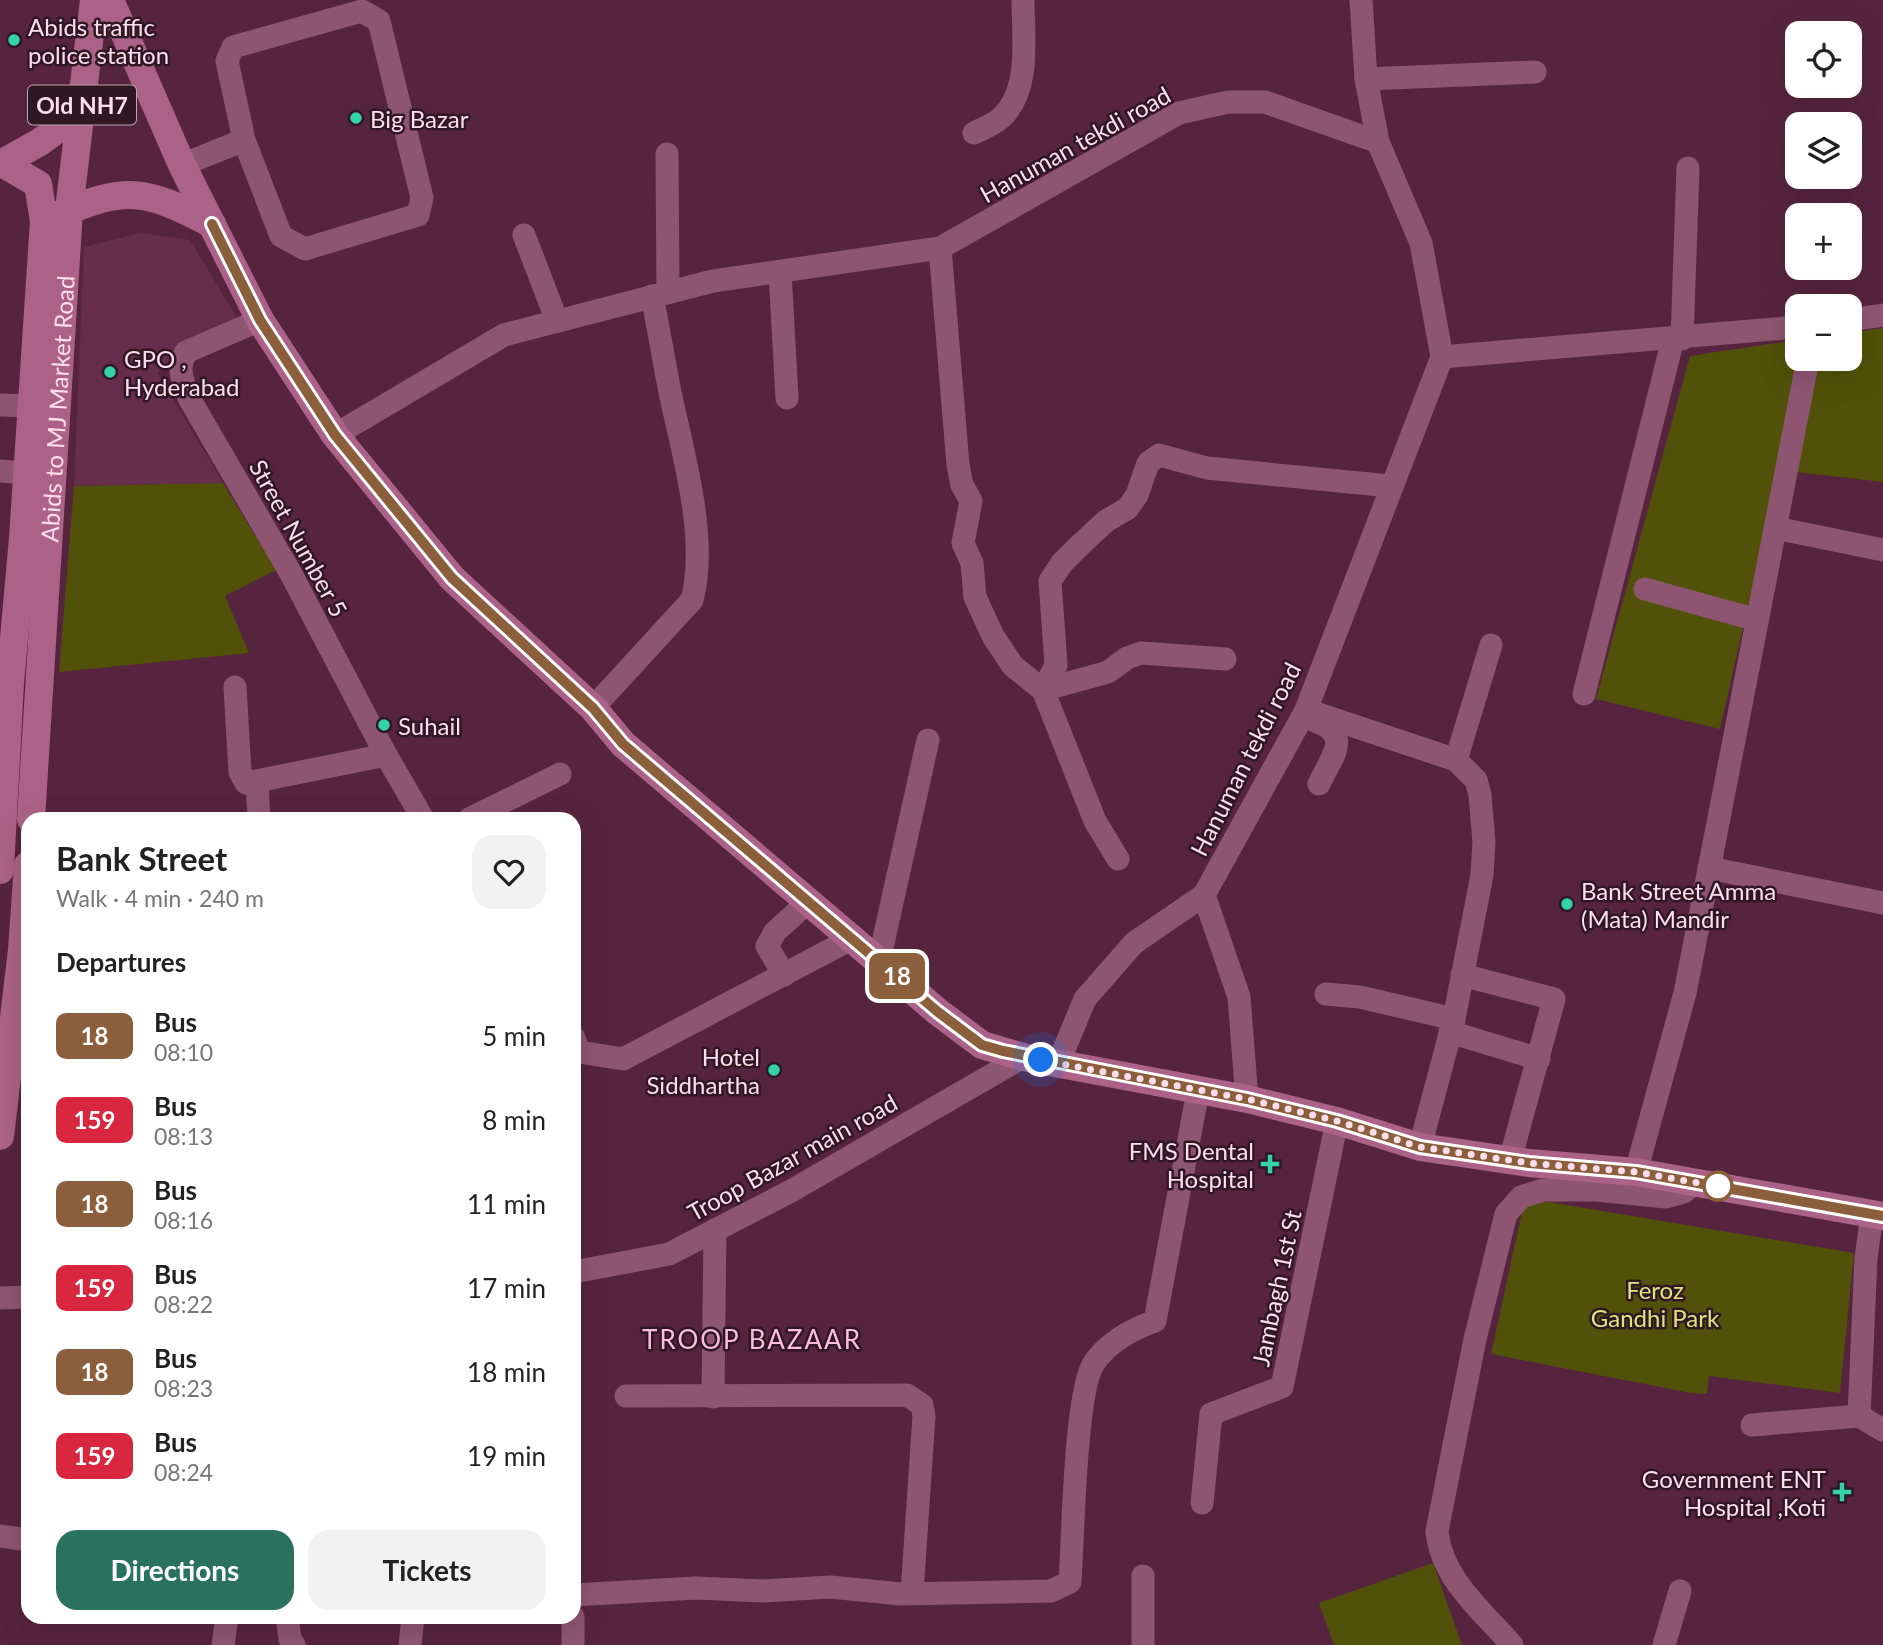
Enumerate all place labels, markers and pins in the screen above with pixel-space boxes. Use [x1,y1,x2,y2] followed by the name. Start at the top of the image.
[28,12,169,69] place label: Abids traffic police station
[6,32,22,48] marker: Abids traffic police station
[370,104,469,133] place label: Big Bazar
[348,110,364,126] marker: Big Bazar
[124,344,239,401] place label: GPO , Hyderabad
[102,364,118,380] marker: GPO , Hyderabad
[398,711,461,740] place label: Suhail
[376,717,392,733] marker: Suhail
[1581,876,1776,933] place label: Bank Street Amma (Mata) Mandir
[1559,896,1575,912] marker: Bank Street Amma (Mata) Mandir
[646,1042,760,1099] place label: Hotel Siddhartha
[766,1062,782,1078] marker: Hotel Siddhartha
[1129,1136,1254,1193] place label: FMS Dental Hospital
[1260,1154,1280,1174] marker: FMS Dental Hospital
[1703,1171,1733,1201] unlabelled marker
[1642,1464,1826,1521] place label: Government ENT Hospital ,Koti
[1832,1482,1852,1502] marker: Government ENT Hospital ,Koti

